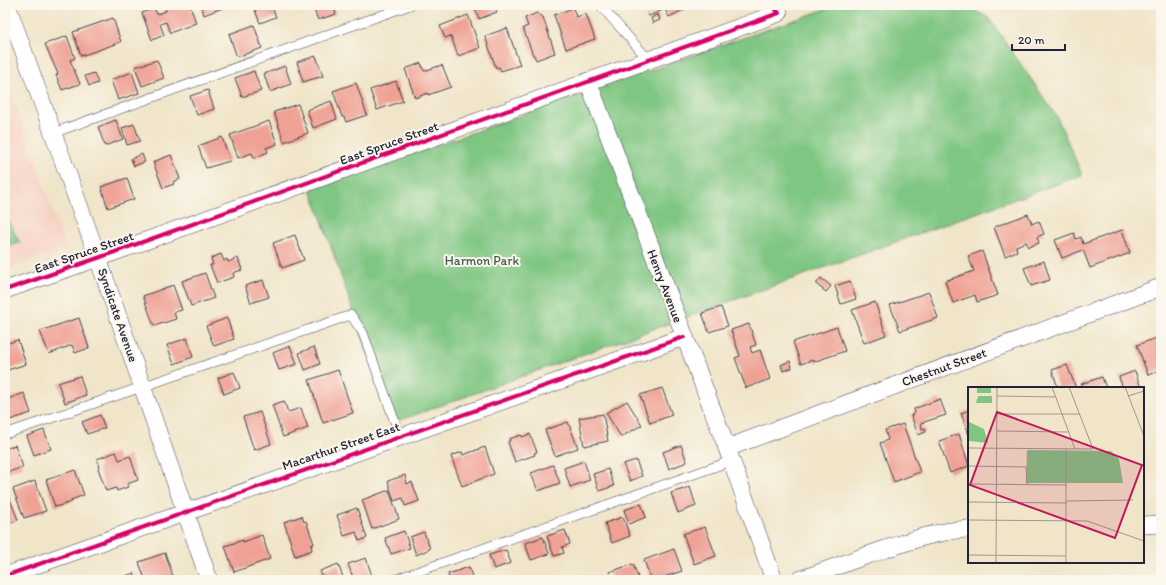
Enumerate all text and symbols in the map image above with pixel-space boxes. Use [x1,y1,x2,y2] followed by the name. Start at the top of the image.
[1012,26,1065,52] scale bar
[1018,33,1045,47] text: 20 m
[338,118,440,168] street label: East Spruce Street
[33,228,136,276] street label: East Spruce Street
[644,247,686,325] street label: Henry Avenue
[445,253,519,268] park label: Harmon Park
[95,266,141,364] street label: Syndicate Avenue
[900,345,989,389] street label: Chestnut Street
[968,387,1144,563] inset map
[280,419,402,473] street label: Macarthur Street East

